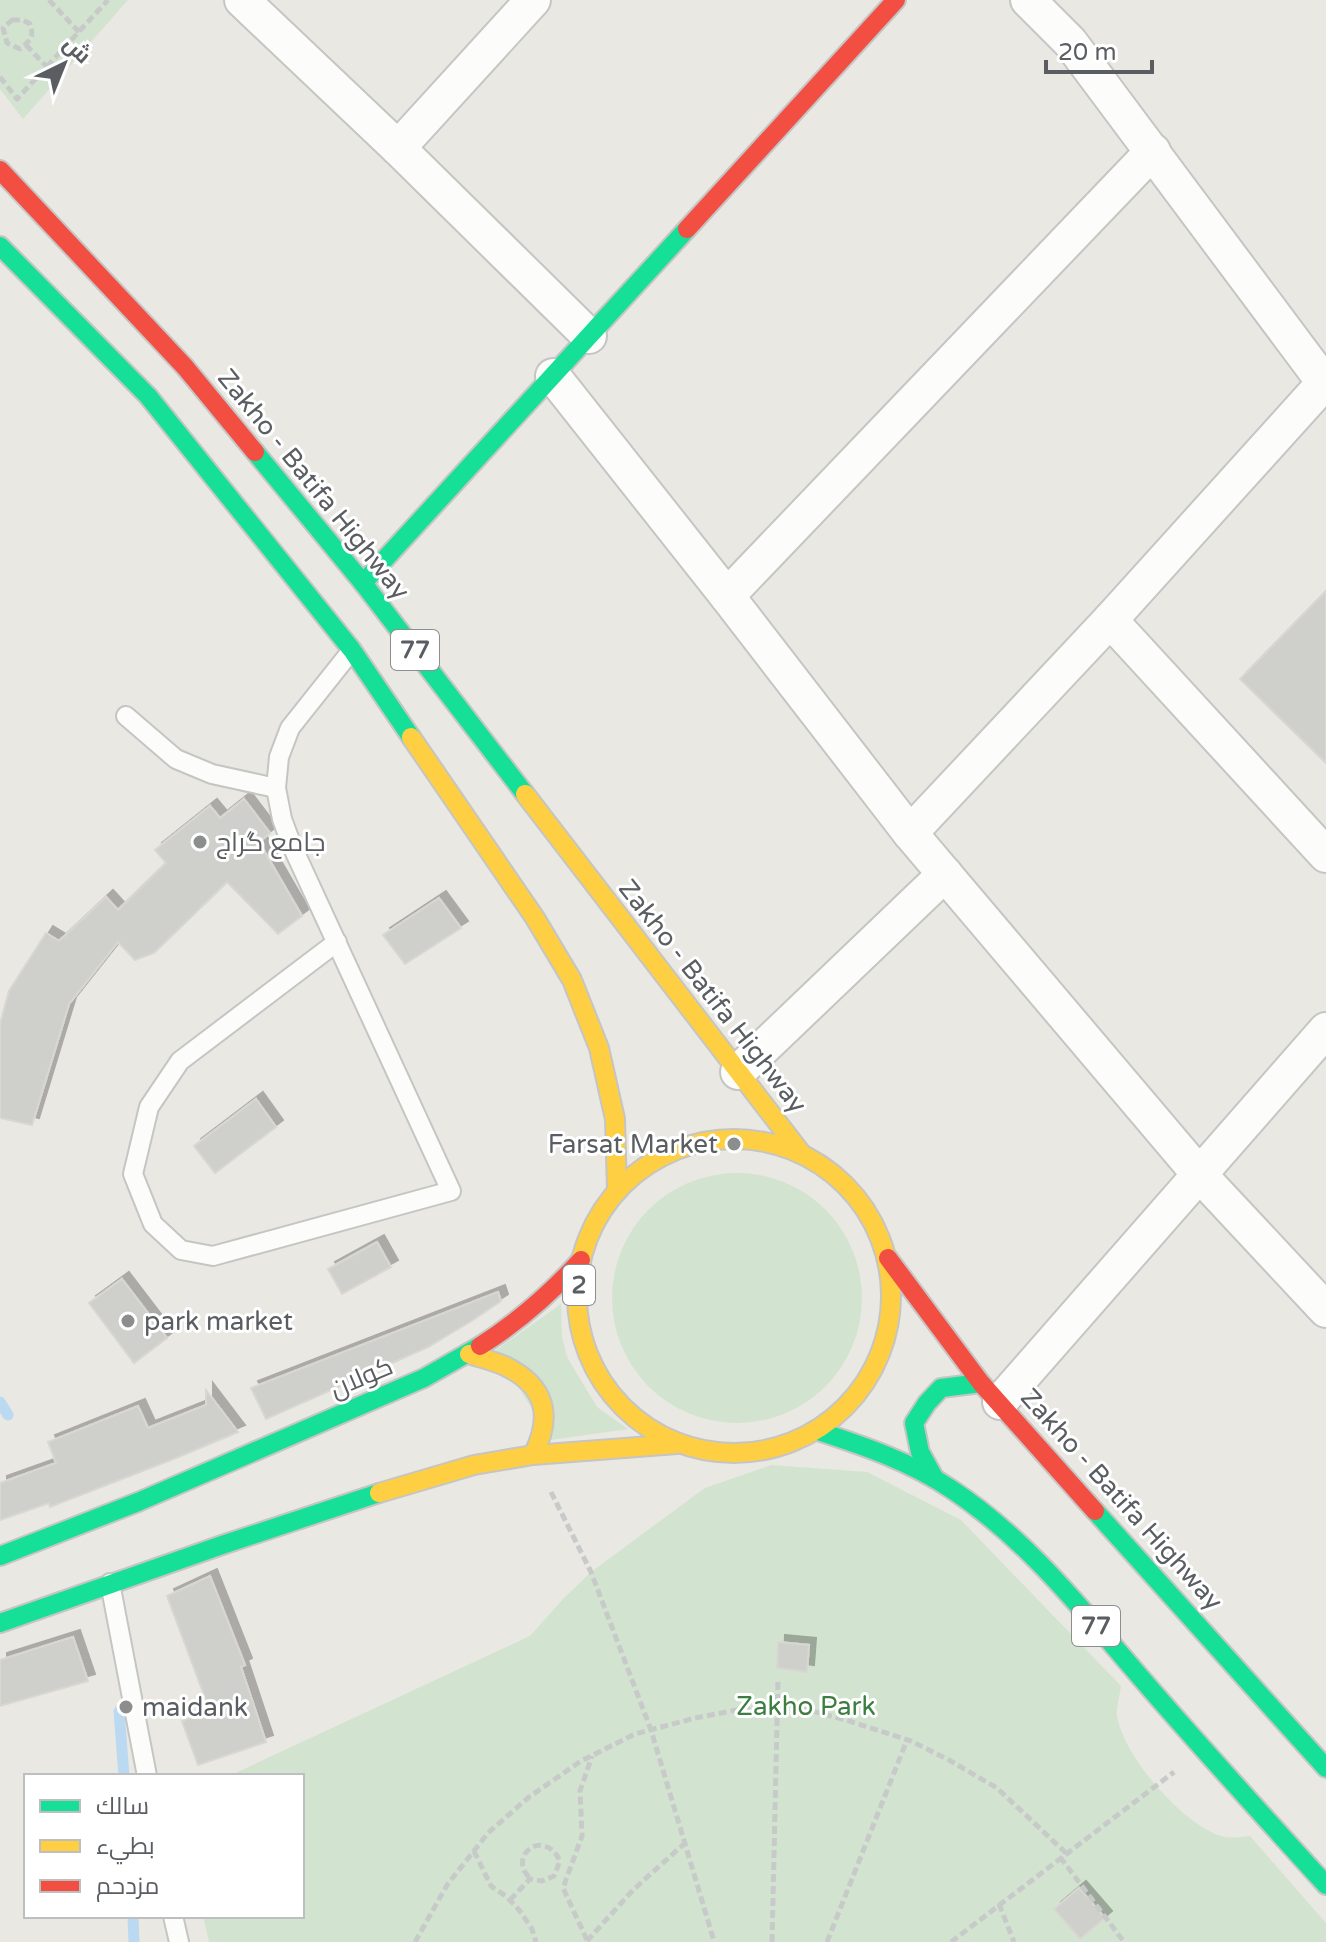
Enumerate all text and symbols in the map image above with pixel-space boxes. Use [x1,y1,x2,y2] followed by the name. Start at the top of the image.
[24,24,104,104] north arrow
[1046,24,1152,74] scale bar
[58,31,96,69] text: ش
[1058,38,1116,67] text: 20 m
[211,363,416,606] street label: Zakho - Batifa Highway
[391,630,439,670] road number: 77
[216,827,325,859] place label: جامع گراج
[191,833,209,851] marker: جامع گراج
[612,874,813,1119] street label: Zakho - Batifa Highway
[548,1129,718,1160] place label: Farsat Market
[725,1135,743,1153] marker: Farsat Market
[563,1265,595,1305] road number: 2
[144,1306,293,1337] place label: park market
[119,1312,137,1330] marker: park market
[325,1350,397,1404] street label: كولان
[1014,1382,1229,1617] street label: Zakho - Batifa Highway
[1072,1606,1120,1646] road number: 77
[736,1691,876,1722] park label: Zakho Park
[142,1692,248,1723] place label: maidank
[117,1698,135,1716] marker: maidank
[24,1774,304,1918] legend
[96,1792,149,1821] text: سالك
[96,1832,155,1865] text: بطيء
[96,1872,159,1902] text: مزدحم

